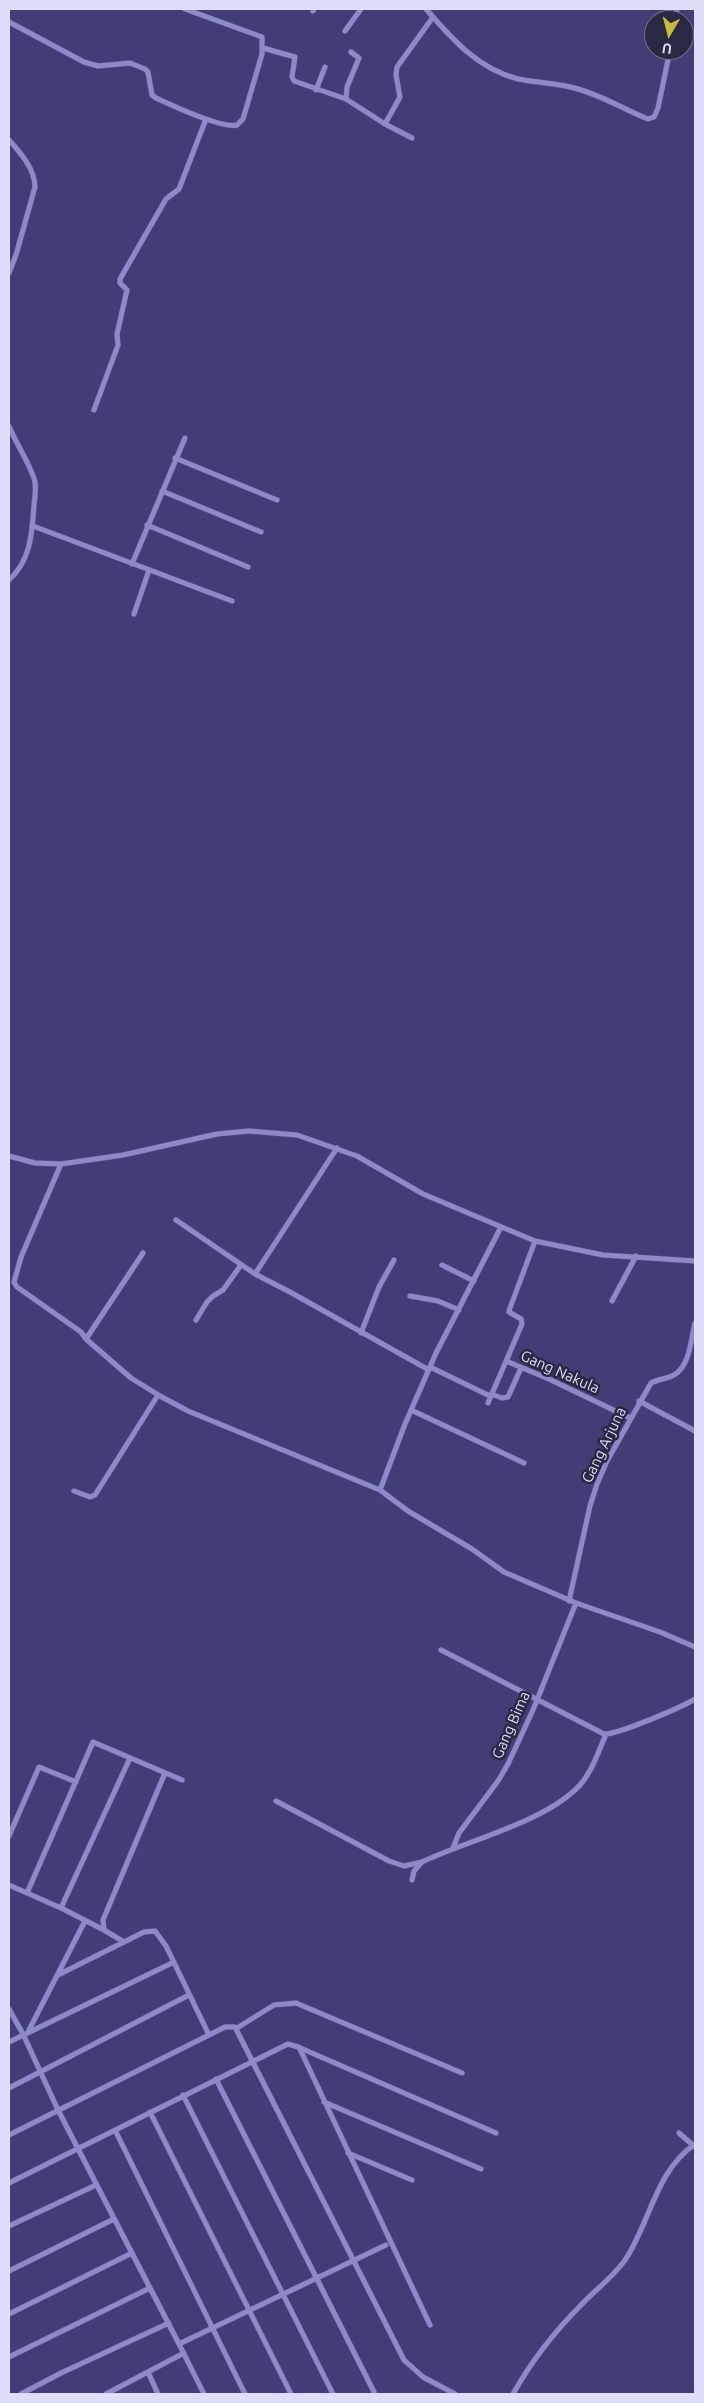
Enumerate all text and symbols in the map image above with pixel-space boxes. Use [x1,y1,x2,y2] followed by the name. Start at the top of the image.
[644,10,694,60] north arrow
[661,40,673,57] text: U
[518,1347,602,1397] street label: Gang Nakula
[578,1404,630,1486] street label: Gang Arjuna
[488,1688,534,1762] street label: Gang Bima

